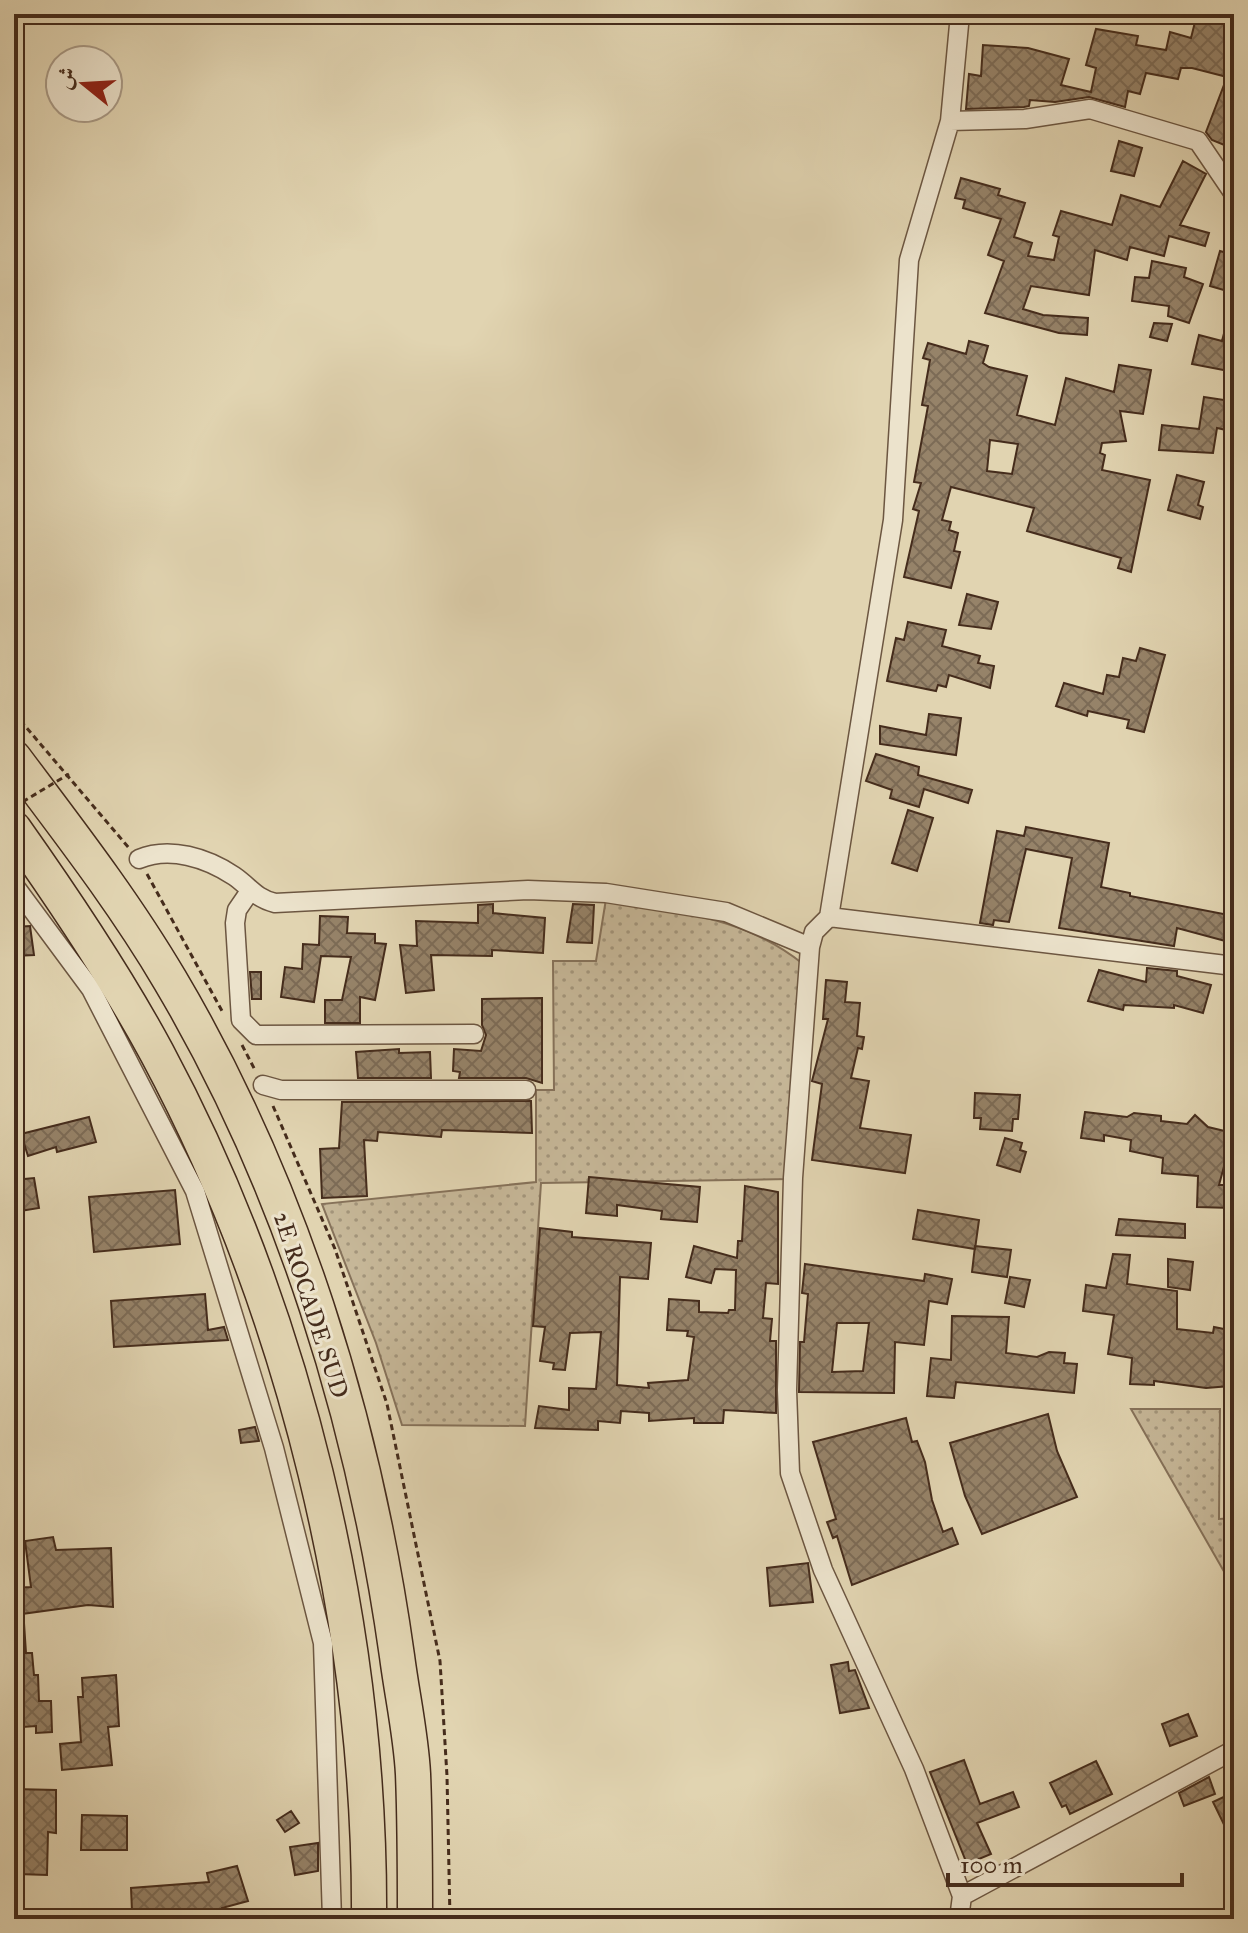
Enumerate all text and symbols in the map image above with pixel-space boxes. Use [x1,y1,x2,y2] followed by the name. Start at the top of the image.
[44,44,124,124] north arrow
[49,63,82,93] text: ش
[267,1208,355,1402] street label: 2E ROCADE SUD
[948,1837,1182,1887] scale bar
[960,1850,1023,1880] text: 100 m

